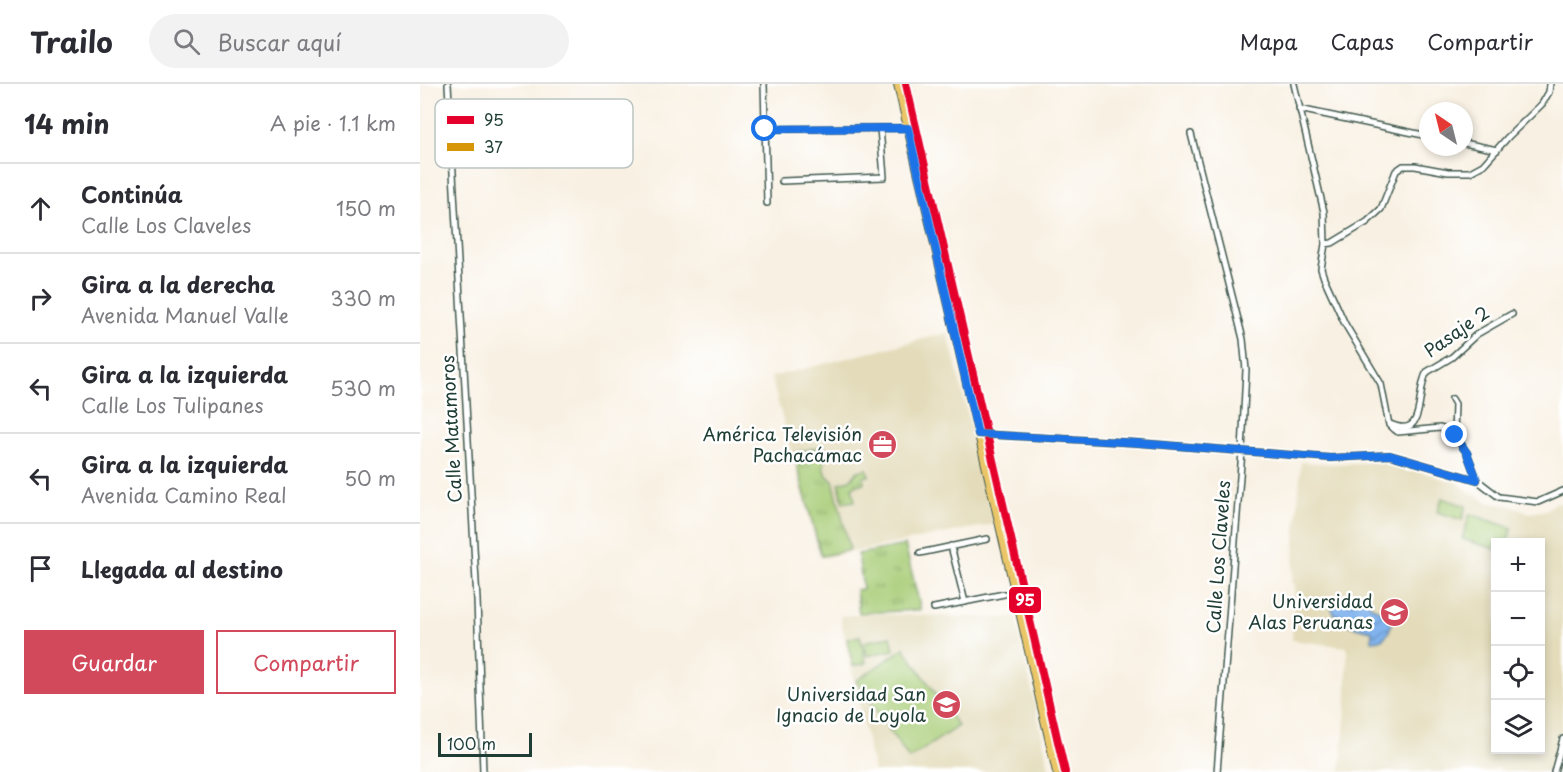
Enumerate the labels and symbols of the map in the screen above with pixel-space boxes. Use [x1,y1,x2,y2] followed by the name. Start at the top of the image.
[435,99,633,168] legend
[1419,102,1473,156] north arrow
[484,107,504,131] text: 95
[751,115,777,141] route start
[484,134,503,158] text: 37
[1418,298,1494,363] street label: Pasaje 2
[433,354,468,504] street label: Calle Matamoros
[703,420,862,468] place label: América Televisión Pachacámac
[1441,421,1467,447] route end
[867,429,899,461] office icon: América Televisión Pachacámac
[1199,479,1236,634] street label: Calle Los Claveles
[1008,586,1042,614] line badge: 95
[1015,587,1035,611] text: 95
[1248,587,1373,635] place label: Universidad Alas Peruanas
[1378,596,1410,628] school or university icon: Universidad Alas Peruanas
[776,680,927,728] place label: Universidad San Ignacio de Loyola
[931,689,963,721] school or university icon: Universidad San Ignacio de Loyola
[438,730,532,758] scale bar

